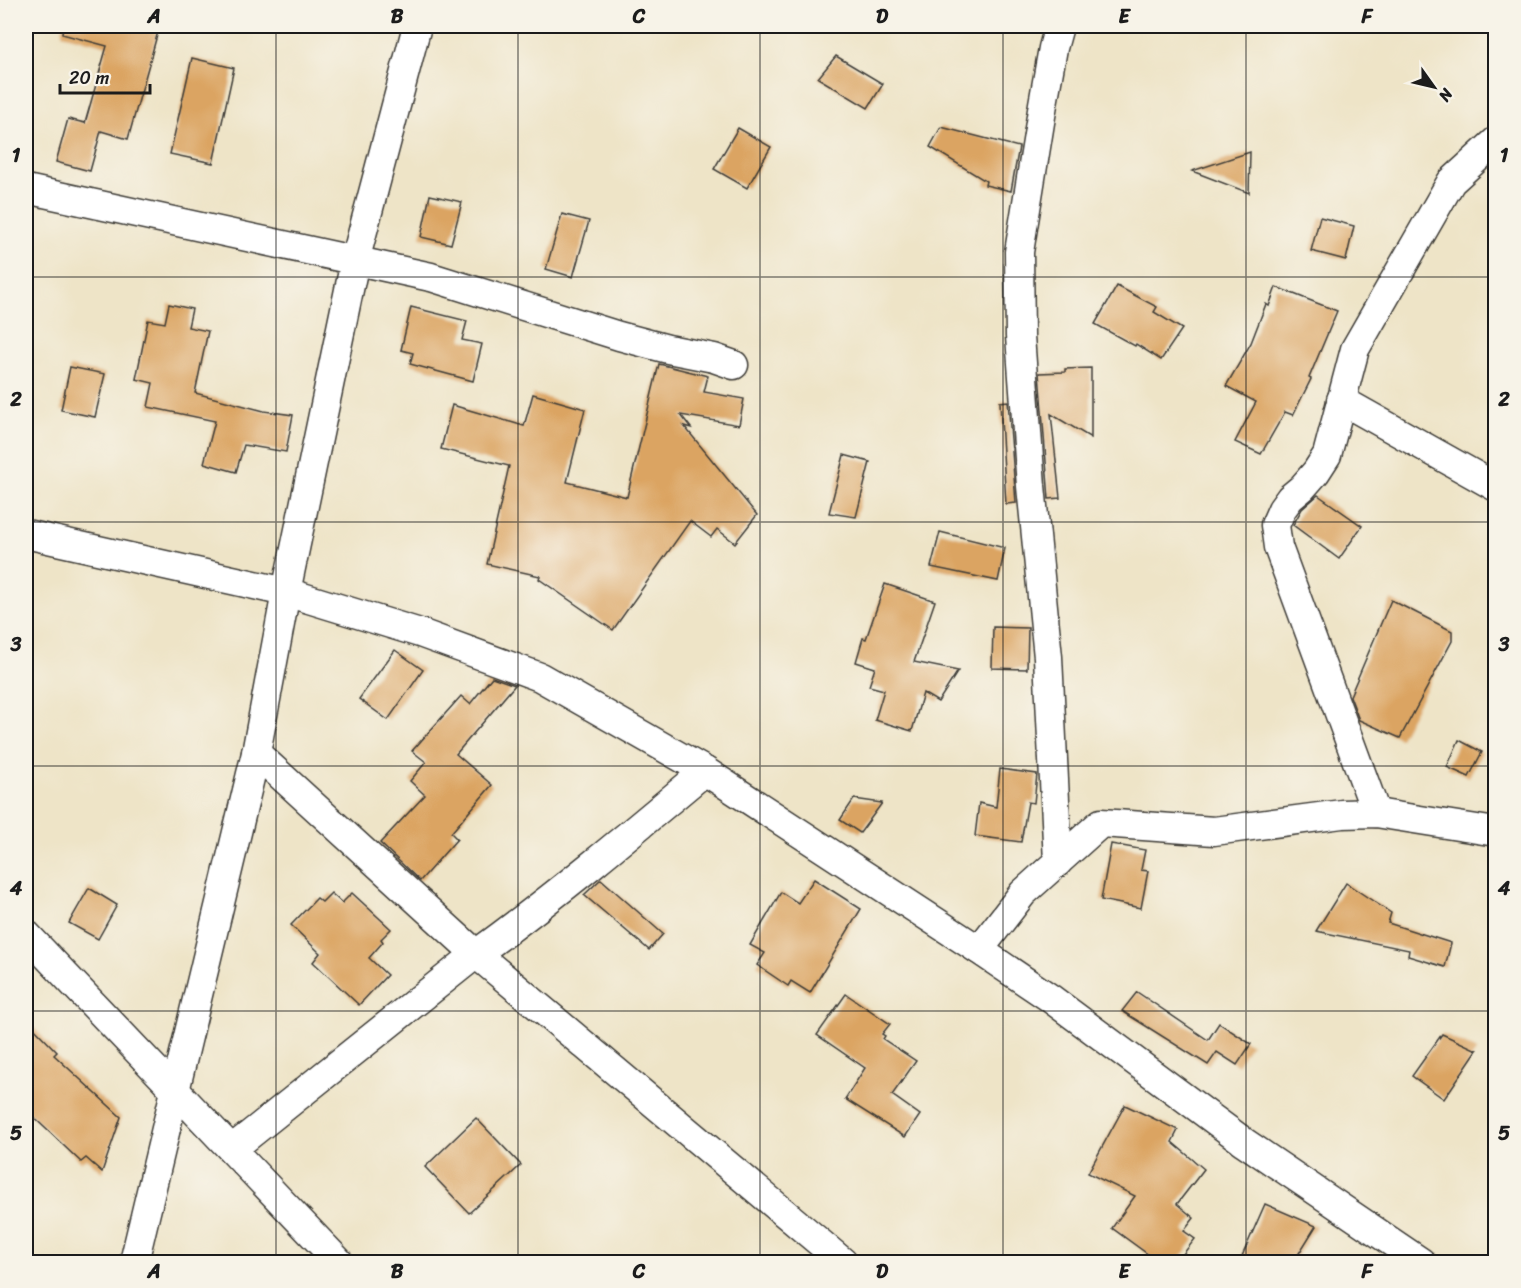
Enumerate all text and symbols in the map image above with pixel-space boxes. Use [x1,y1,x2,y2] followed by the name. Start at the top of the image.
[146,0,161,34] text: A
[391,0,404,34] text: B
[632,0,646,34] text: C
[876,0,889,34] text: D
[1118,0,1131,34] text: E
[1361,0,1374,34] text: F
[60,57,150,95] scale bar
[1404,57,1464,117] north arrow
[69,62,109,94] text: 20 m
[1430,82,1462,109] text: N
[12,138,21,173] text: 1
[1500,138,1509,173] text: 1
[9,382,22,417] text: 2
[1497,382,1510,417] text: 2
[10,627,22,662] text: 3
[1498,627,1510,662] text: 3
[9,871,23,906] text: 4
[1497,871,1511,906] text: 4
[10,1116,22,1151] text: 5
[1498,1116,1510,1151] text: 5
[146,1254,161,1288] text: A
[391,1254,404,1288] text: B
[632,1254,646,1288] text: C
[876,1254,889,1288] text: D
[1118,1254,1131,1288] text: E
[1361,1254,1374,1288] text: F

